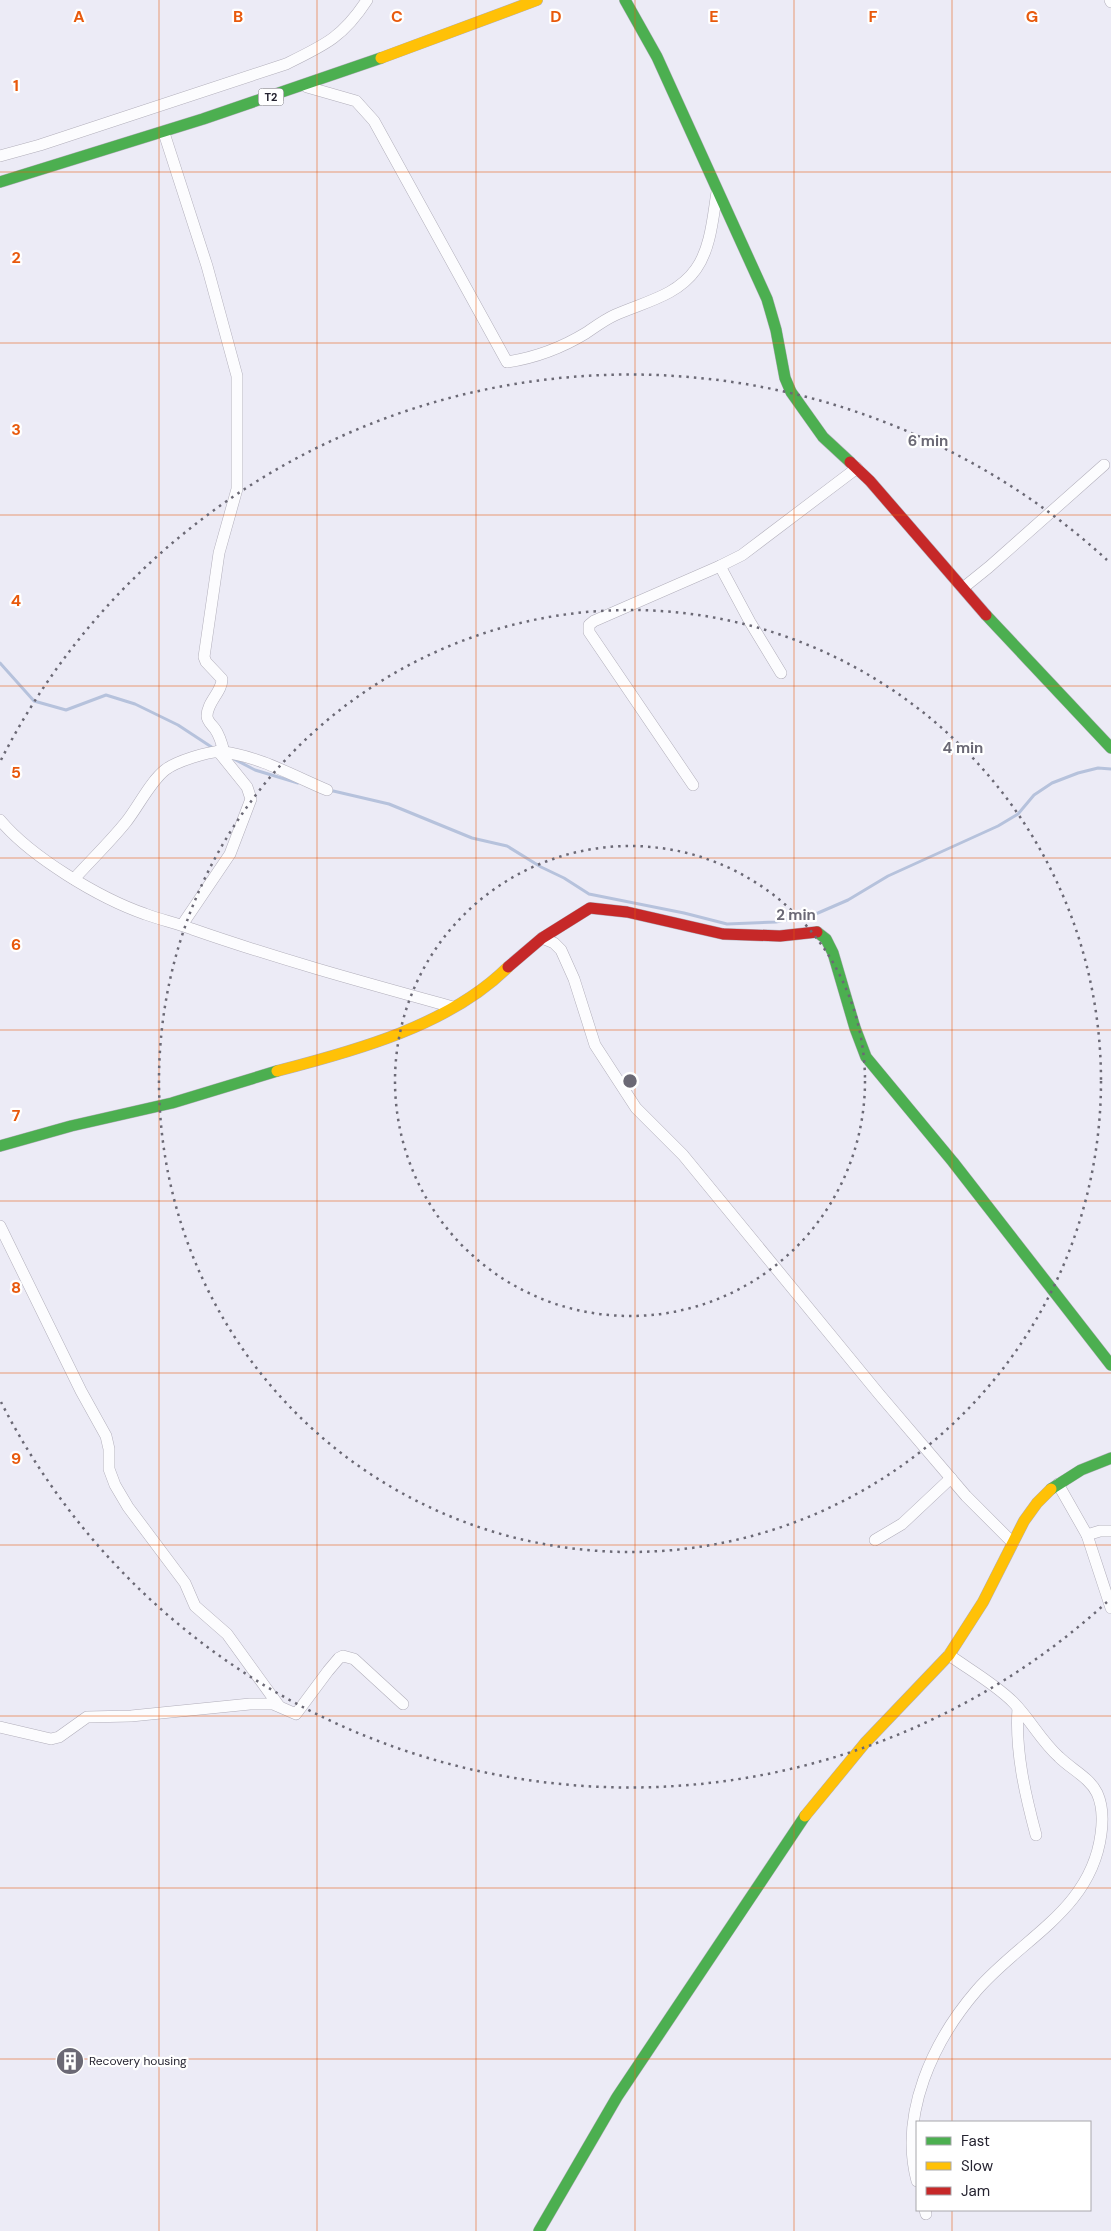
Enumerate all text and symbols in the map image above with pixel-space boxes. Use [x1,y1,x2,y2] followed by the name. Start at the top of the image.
[73,6,85,27] text: A
[233,6,243,27] text: B
[391,6,403,27] text: C
[550,6,562,27] text: D
[709,6,719,27] text: E
[869,6,878,27] text: F
[1026,6,1038,27] text: G
[13,75,19,96] text: 1
[258,88,284,105] road number: T2
[11,247,21,268] text: 2
[11,419,21,440] text: 3
[908,431,948,451] text: 6 min
[11,590,21,611] text: 4
[943,738,983,758] text: 4 min
[11,762,21,783] text: 5
[776,905,816,925] text: 2 min
[11,934,21,955] text: 6
[621,1072,639,1090] centre of rings
[12,1105,21,1126] text: 7
[11,1277,21,1298] text: 8
[11,1448,21,1469] text: 9
[55,2046,85,2076] building icon: Recovery housing
[89,2053,187,2069] place label: Recovery housing
[916,2121,1091,2211] legend
[961,2131,990,2151] text: Fast
[961,2156,994,2176] text: Slow
[961,2181,990,2201] text: Jam

